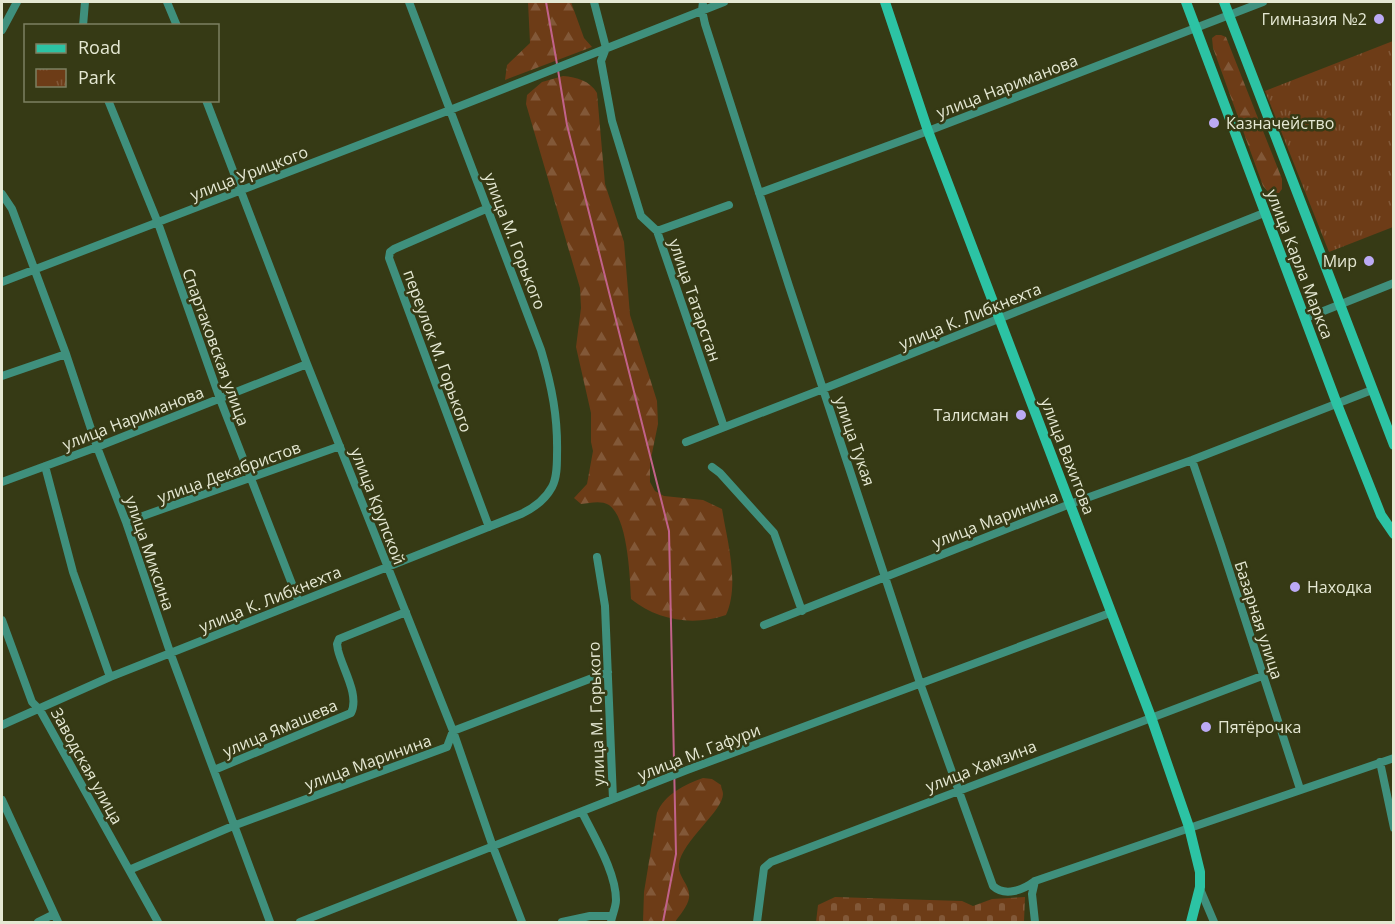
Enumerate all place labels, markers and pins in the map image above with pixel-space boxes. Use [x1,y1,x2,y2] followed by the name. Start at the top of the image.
[1261,8,1367,30] place label: Гимназия №2
[1372,12,1386,26] marker: Гимназия №2
[1226,112,1334,134] place label: Казначейство
[1207,116,1221,130] marker: Казначейство
[1323,250,1357,272] place label: Мир
[1362,254,1376,268] marker: Мир
[934,404,1009,426] place label: Талисман
[1014,408,1028,422] marker: Талисман
[1307,576,1372,598] place label: Находка
[1288,580,1302,594] marker: Находка
[1218,716,1301,738] place label: Пятёрочка
[1199,720,1213,734] marker: Пятёрочка

